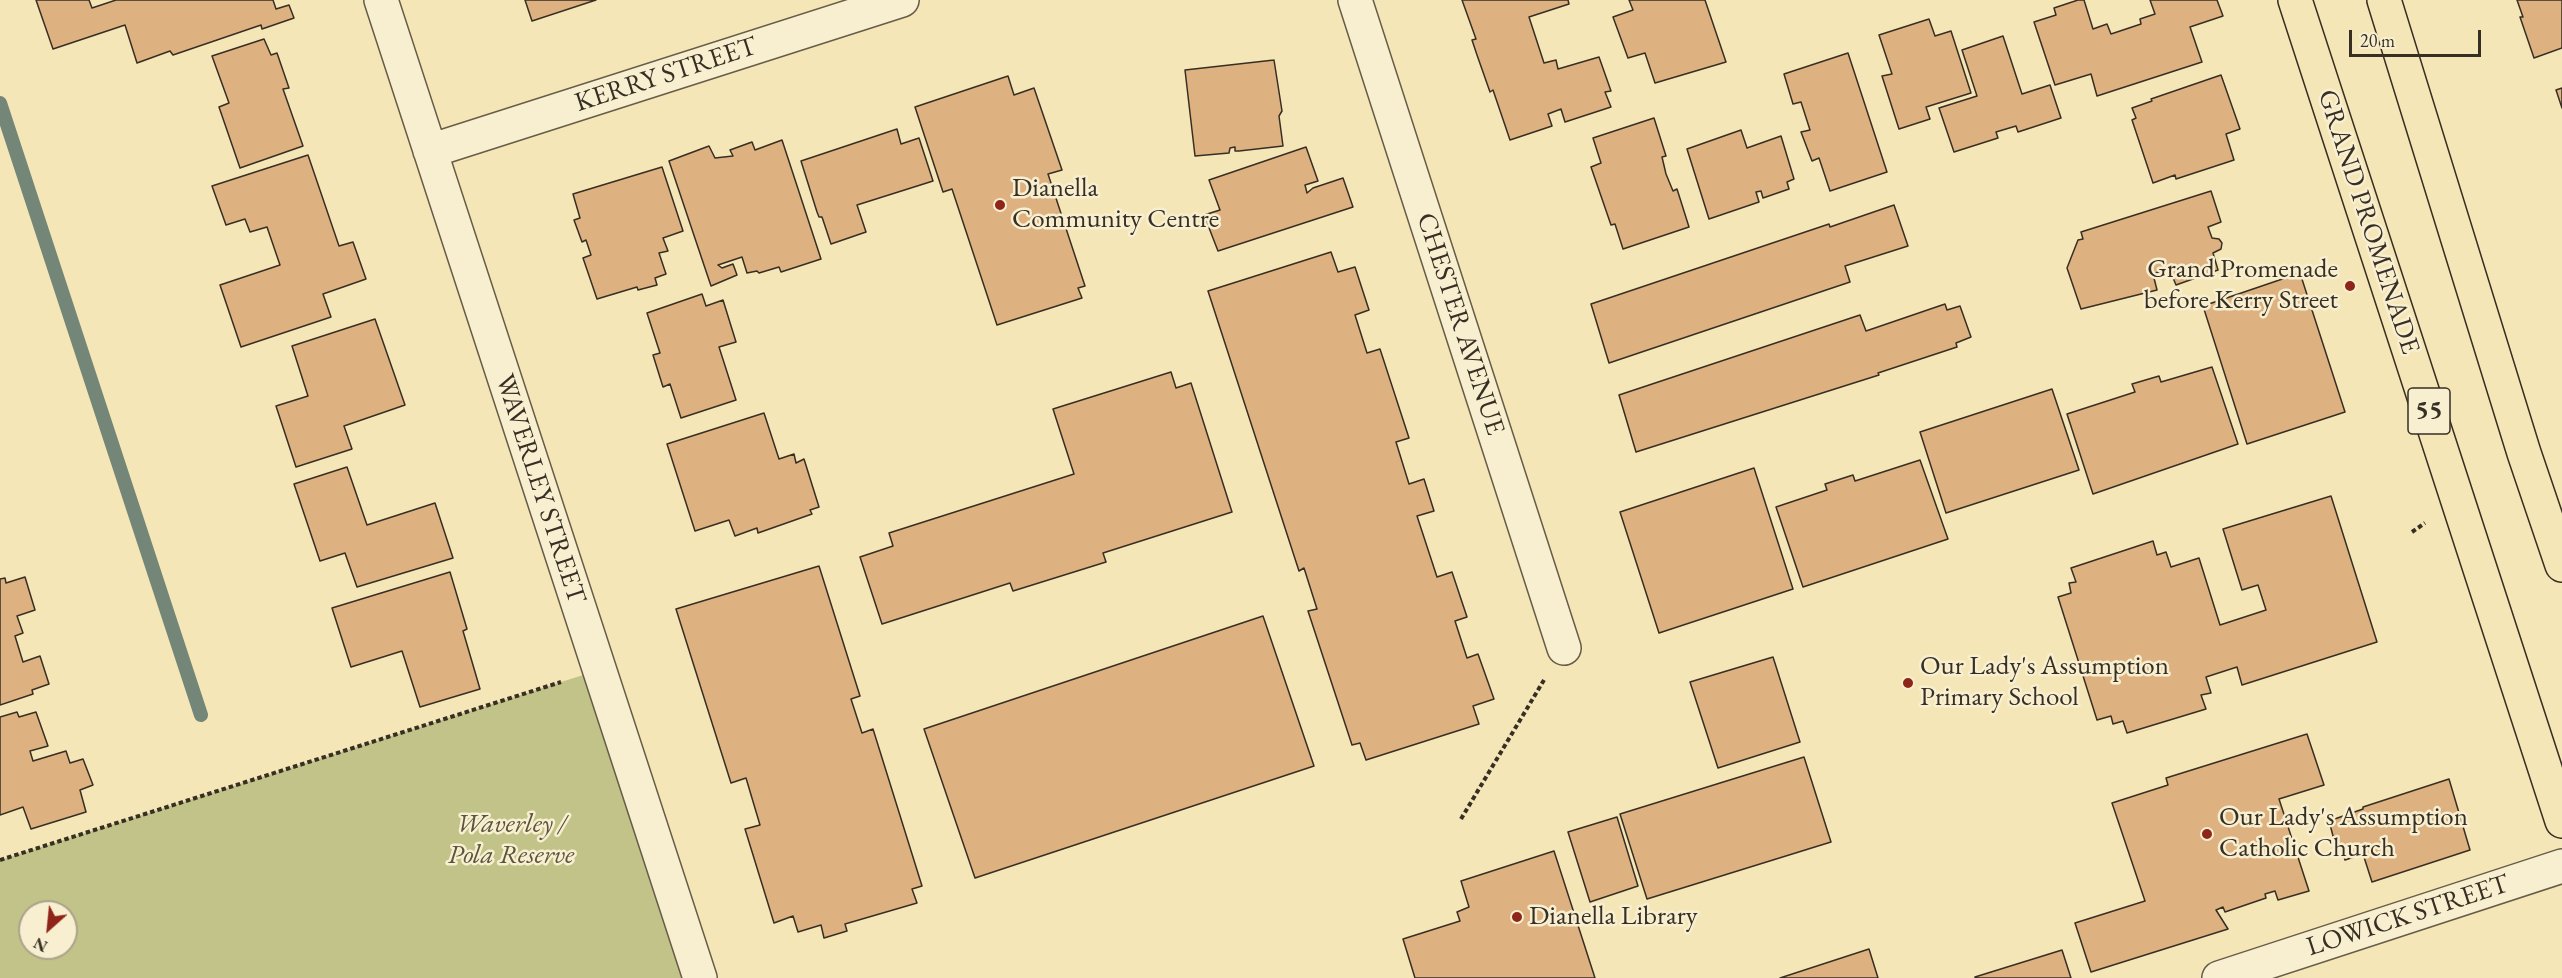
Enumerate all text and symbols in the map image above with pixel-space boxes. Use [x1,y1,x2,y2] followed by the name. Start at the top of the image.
[2352,18,2484,56] scale bar
[2360,29,2395,52] text: 20 m
[571,30,761,120] street label: KERRY STREET
[2310,86,2426,358] street label: GRAND PROMENADE
[1012,173,1219,236] place label: Dianella Community Centre
[993,198,1007,212] marker: Dianella Community Centre
[1409,209,1511,439] street label: CHESTER AVENUE
[2144,254,2338,317] place label: Grand Promenade before Kerry Street
[2343,279,2357,293] marker: Grand Promenade before Kerry Street
[488,370,592,608] street label: WAVERLEY STREET
[2408,388,2450,434] road number: 55
[1920,651,2169,714] place label: Our Lady's Assumption Primary School
[1901,676,1915,690] marker: Our Lady's Assumption Primary School
[2219,802,2468,865] place label: Our Lady's Assumption Catholic Church
[448,809,574,872] park label: Waverley / Pola Reserve
[2200,827,2214,841] marker: Our Lady's Assumption Catholic Church
[2303,868,2513,964] street label: LOWICK STREET
[18,900,78,960] north arrow
[1529,901,1698,933] place label: Dianella Library
[1510,910,1524,924] marker: Dianella Library
[30,932,51,957] text: N

